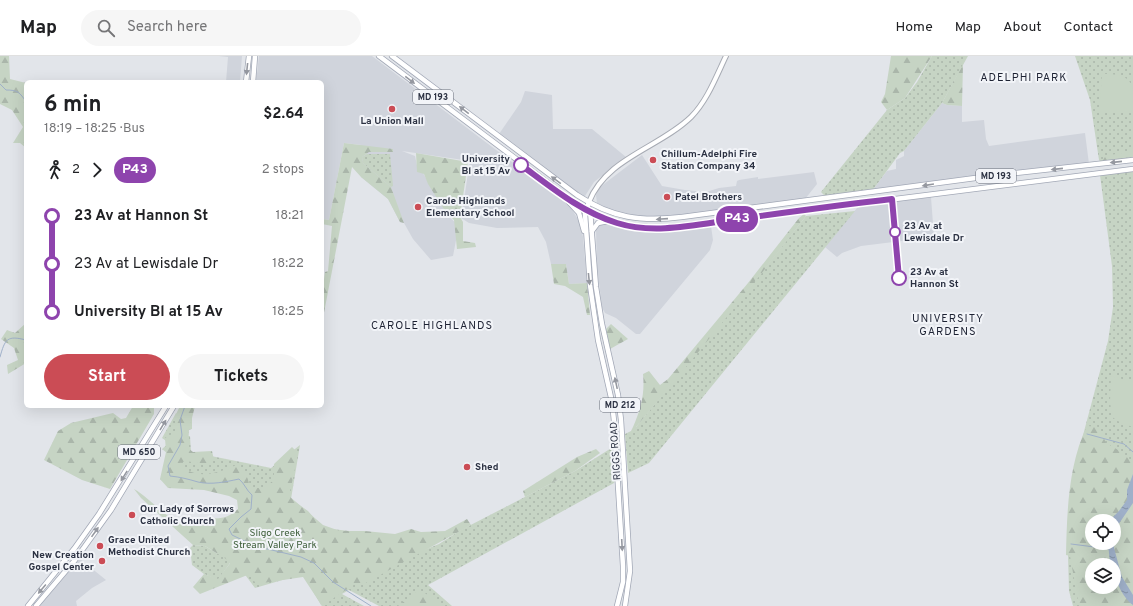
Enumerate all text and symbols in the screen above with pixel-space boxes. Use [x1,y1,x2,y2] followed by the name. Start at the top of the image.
[81,10,361,46] search box
[20,16,57,40] text: Map
[95,17,117,39] icon: search
[127,18,207,37] text: Search here
[896,19,933,36] text: Home
[955,19,981,36] text: Map
[1003,19,1042,36] text: About
[1064,19,1113,36] text: Contact
[244,63,251,75] one-way arrow
[980,71,1068,85] district label: ADELPHI PARK
[405,75,416,84] one-way arrow
[413,90,453,104] road number: MD 193
[44,92,102,119] text: 6 min
[387,104,397,114] marker: La Union Mall
[263,105,304,124] text: $2.64
[458,106,469,115] one-way arrow
[360,115,424,128] place label: La Union Mall
[44,121,145,137] text: 18:19 – 18:25 · Bus
[661,148,757,173] place label: Chillum-Adelphi Fire Station Company 34
[461,153,510,178] place label: University Bl at 15 Av
[648,155,658,165] marker: Chillum-Adelphi Fire Station Company 34
[513,157,529,173] marker: University Bl at 15 Av
[44,159,66,181] icon: walk
[86,159,108,181] icon: forward
[1110,159,1122,165] one-way arrow
[122,161,148,178] text: P43
[72,162,80,178] text: 2
[262,162,304,178] text: 2 stops
[1051,166,1063,172] one-way arrow
[976,169,1016,183] road number: MD 193
[551,176,562,184] one-way arrow
[922,182,934,188] one-way arrow
[675,191,742,204] place label: Patel Brothers
[662,192,672,202] marker: Patel Brothers
[426,195,515,220] place label: Carole Highlands Elementary School
[413,202,423,212] marker: Carole Highlands Elementary School
[714,206,760,232] line badge: P43
[74,207,208,226] text: 23 Av at Hannon St
[275,208,304,224] text: 18:21
[724,210,750,227] text: P43
[656,216,668,223] one-way arrow
[904,220,965,245] place label: 23 Av at Lewisdale Dr
[889,226,901,238] marker: 23 Av at Lewisdale Dr
[74,255,218,274] text: 23 Av at Lewisdale Dr
[272,256,304,272] text: 18:22
[910,266,959,291] place label: 23 Av at Hannon St
[891,270,907,286] marker: 23 Av at Hannon St
[586,273,592,285] one-way arrow
[74,303,223,322] text: University Bl at 15 Av
[272,304,304,320] text: 18:25
[912,312,984,339] district label: UNIVERSITY GARDENS
[371,319,493,333] district label: CAROLE HIGHLANDS
[44,354,170,400] button: Start
[178,354,304,400] button: Tickets
[612,377,618,389] one-way arrow
[600,398,640,412] road number: MD 212
[159,419,166,431] one-way arrow
[607,421,625,481] street label: RIGGS ROAD
[118,445,160,459] road number: MD 650
[475,461,499,474] place label: Shed
[462,462,472,472] marker: Shed
[121,470,128,482] one-way arrow
[140,503,234,528] place label: Our Lady of Sorrows Catholic Church
[127,510,137,520] marker: Our Lady of Sorrows Catholic Church
[1085,514,1121,594] map controls
[1085,514,1121,550] button: locate
[91,527,99,537] one-way arrow
[233,527,317,552] park label: Sligo Creek Stream Valley Park
[108,534,190,559] place label: Grace United Methodist Church
[618,539,625,551] one-way arrow
[95,541,105,551] marker: Grace United Methodist Church
[29,549,95,574] place label: New Creation Gospel Center
[97,556,107,566] marker: New Creation Gospel Center
[1085,558,1121,594] button: layers
[37,584,46,595] one-way arrow

